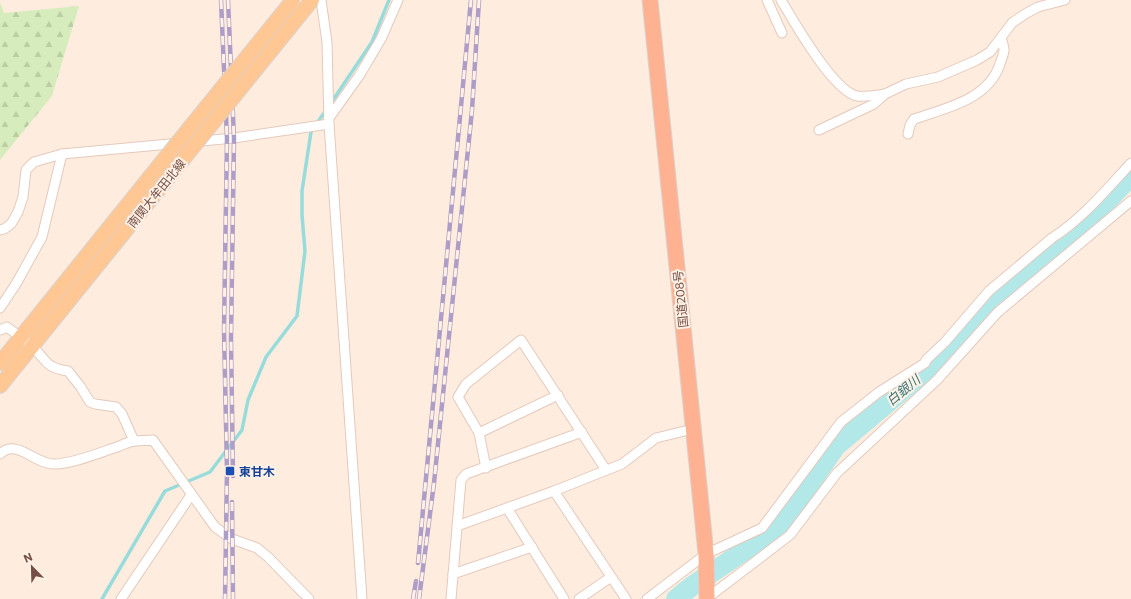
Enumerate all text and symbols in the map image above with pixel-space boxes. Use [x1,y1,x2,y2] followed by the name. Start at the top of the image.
[124,156,188,230] street label: 南関大牟田北線
[670,270,690,328] street label: 国道208号
[883,370,925,409] water label: 白銀川
[239,464,275,478] place label: 東甘木
[224,465,236,477] marker: 東甘木
[12,547,52,587] north arrow
[22,550,34,565] text: N

